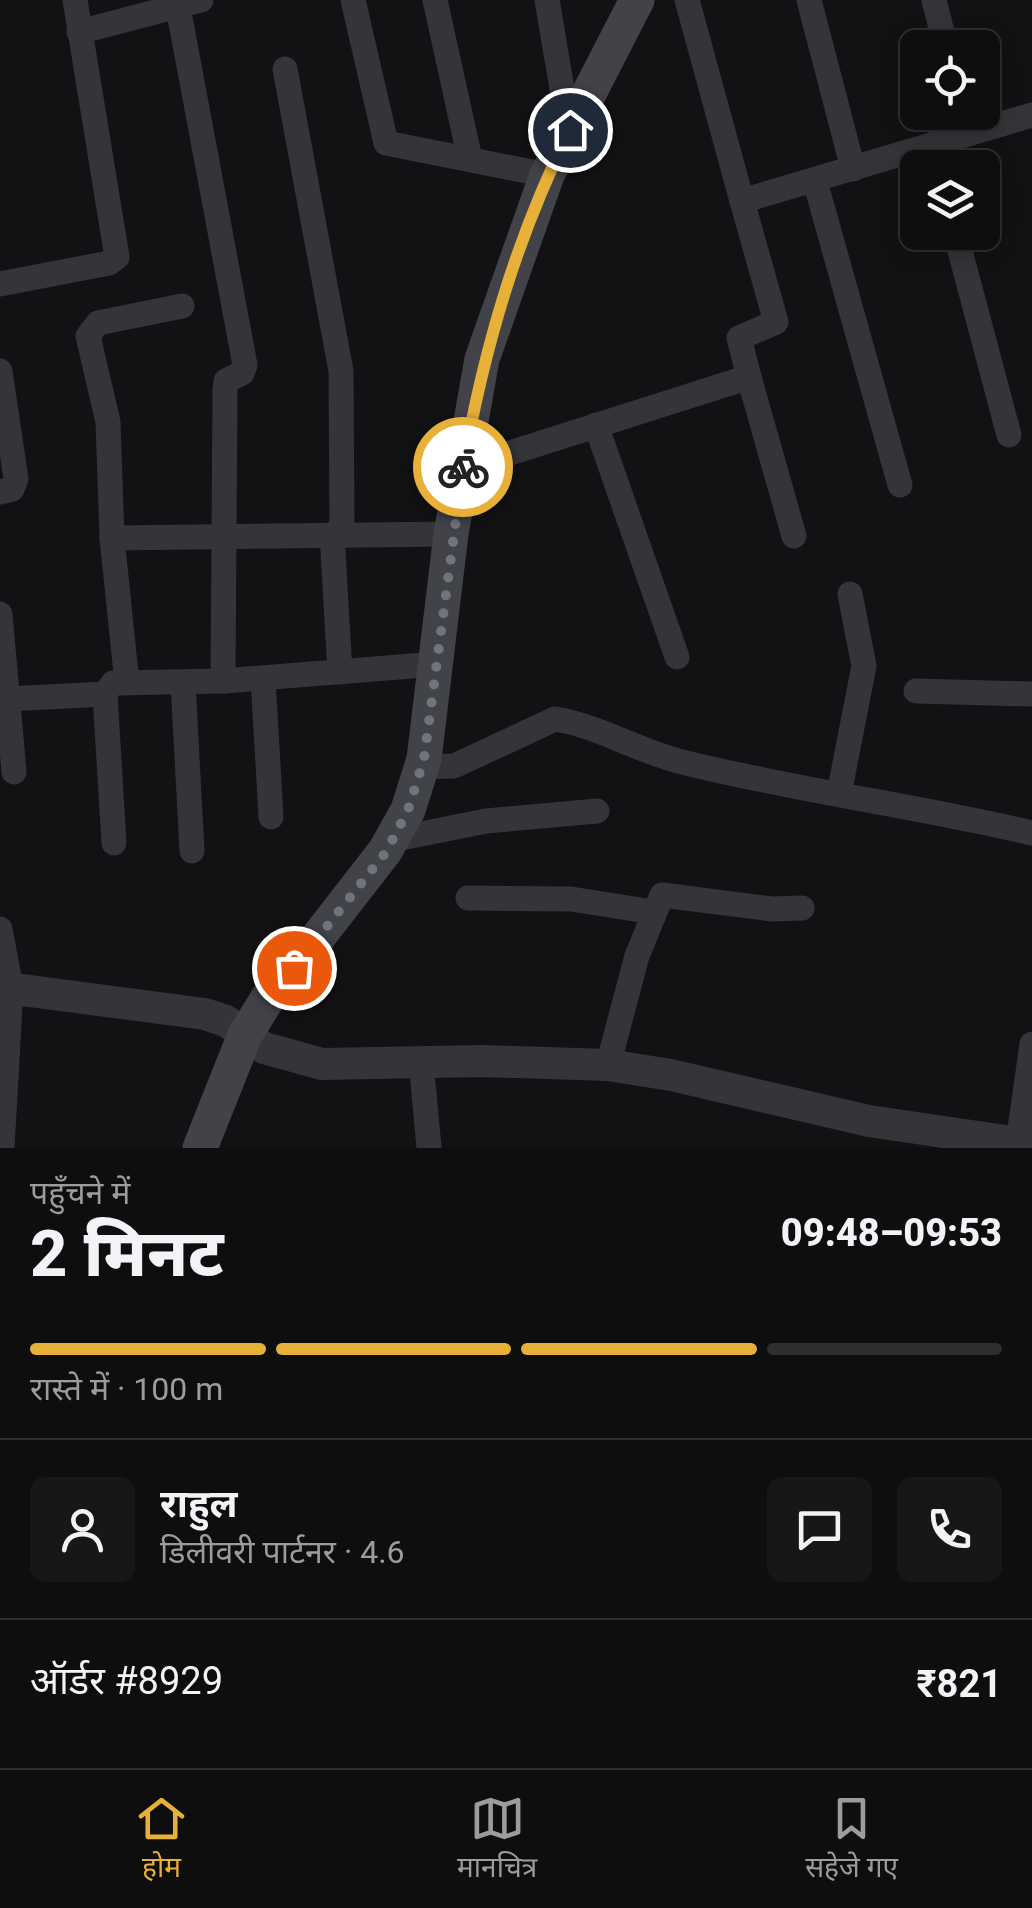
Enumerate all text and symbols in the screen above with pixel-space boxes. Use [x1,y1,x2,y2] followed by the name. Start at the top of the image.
[900,30,1000,250] map controls
[900,30,1000,130] button: locate
[528,88,613,173] pin
[543,103,598,158] icon: home
[900,150,1000,250] button: layers
[413,417,513,517] courier
[436,440,491,495] icon: bike
[252,926,337,1011] pin
[267,941,322,996] icon: bag
[30,1174,130,1212] text: पहुँचने में
[781,1211,1002,1255] text: 09:48–09:53
[30,1216,224,1292] text: 2 मिनट
[30,1370,223,1408] text: रास्ते में · 100 m
[30,1477,135,1582] button: person
[767,1477,872,1582] button: chat
[897,1477,1002,1582] button: phone
[160,1482,237,1526] text: राहुल
[160,1533,405,1571] text: डिलीवरी पार्टनर · 4.6
[30,1659,223,1703] text: ऑर्डर #8929
[917,1662,1002,1706] text: ₹821
[134,1791,189,1888] tab: होम
[457,1791,537,1888] tab: मानचित्र
[805,1791,898,1888] tab: सहेजे गए

